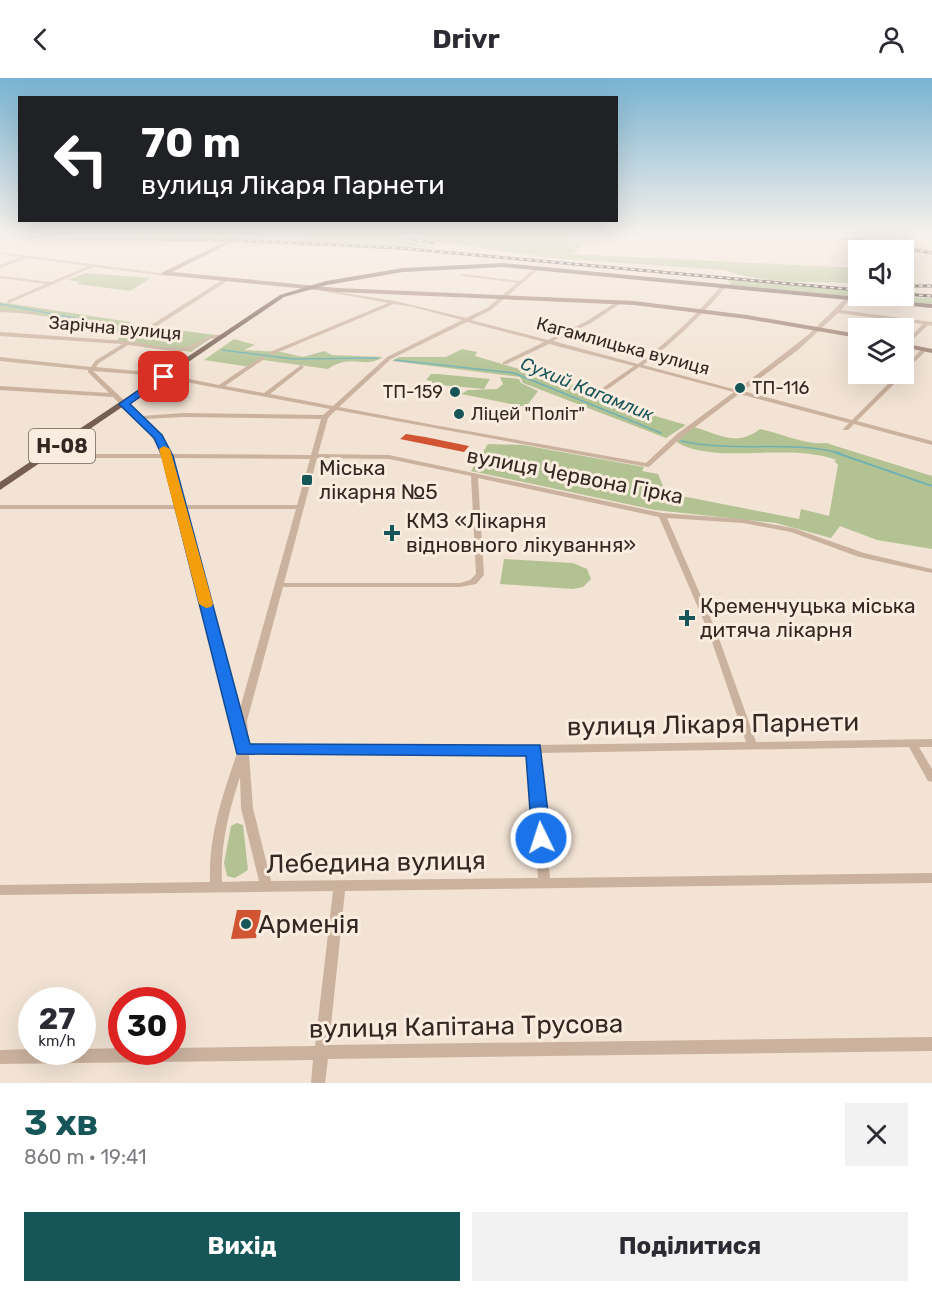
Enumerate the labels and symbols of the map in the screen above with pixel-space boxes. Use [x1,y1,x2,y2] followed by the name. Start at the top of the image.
[48,311,182,345] street label: Зарічна вулиця
[534,312,712,380] street label: Кагамлицька вулиця
[138,351,189,402] pin
[517,352,657,426] water label: Сухий Кагамлик
[752,377,810,399] place label: ТП-116
[383,381,443,403] place label: ТП-159
[733,381,747,395] marker: ТП-116
[448,385,462,399] marker: ТП-159
[471,403,585,425] place label: Ліцей "Політ"
[452,407,466,421] marker: Ліцей "Політ"
[29,429,95,463] road number: Н-08
[465,442,685,509] street label: вулиця Червона Гірка
[319,455,438,504] place label: Міська лікарня №5
[300,473,314,487] marker: Міська лікарня №5
[406,508,636,557] place label: КМЗ «Лікарня відновного лікування»
[383,524,401,542] marker: КМЗ «Лікарня відновного лікування»
[700,593,916,642] place label: Кременчуцька міська дитяча лікарня
[678,609,696,627] marker: Кременчуцька міська дитяча лікарня
[567,706,859,743] street label: вулиця Лікаря Парнети
[509,806,573,870] position arrow
[266,845,486,880] street label: Лебедина вулиця
[258,909,360,940] place label: Арменія
[239,917,253,931] marker: Арменія
[108,987,186,1065] speed limit sign: 30
[309,1008,623,1045] street label: вулиця Капітана Трусова

